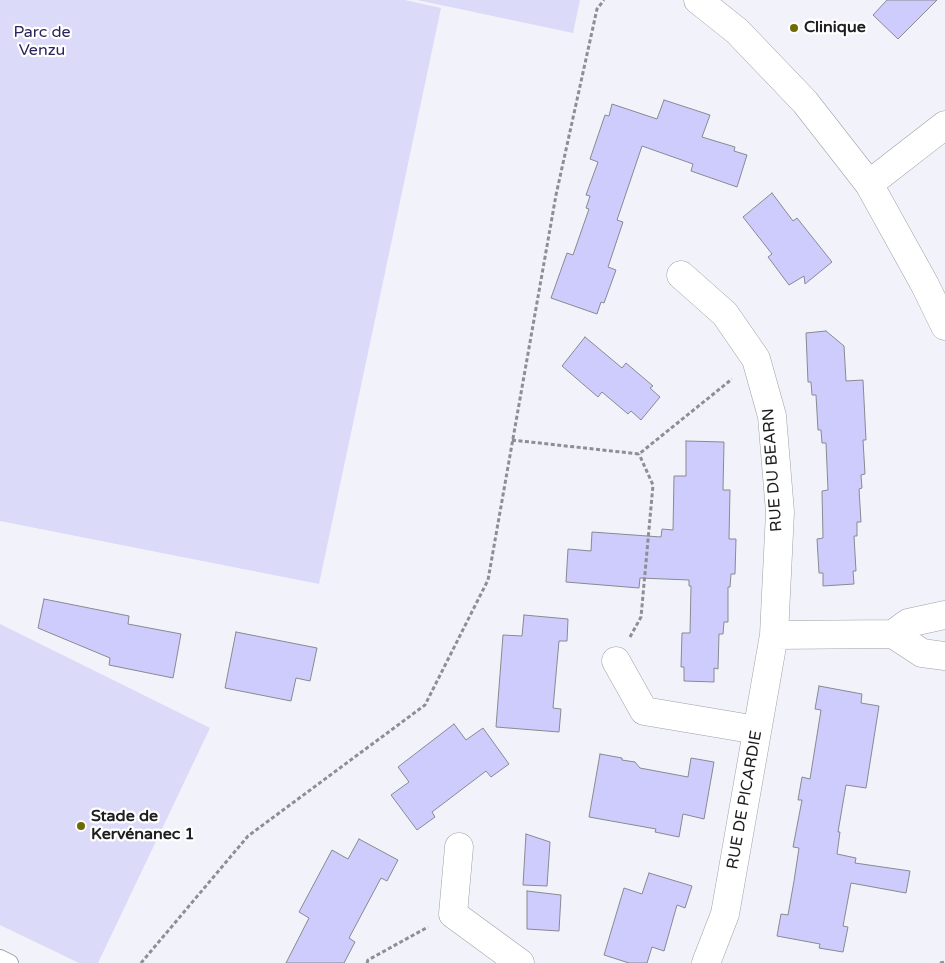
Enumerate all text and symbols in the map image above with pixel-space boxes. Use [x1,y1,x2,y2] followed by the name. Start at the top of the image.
[804,18,866,38] place label: Clinique
[788,22,800,34] marker: Clinique
[13,23,71,61] park label: Parc de Venzu
[759,408,787,532] street label: RUE DU BEARN
[723,729,767,871] street label: RUE DE PICARDIE
[91,807,195,845] place label: Stade de Kervénanec 1
[75,820,87,832] marker: Stade de Kervénanec 1

